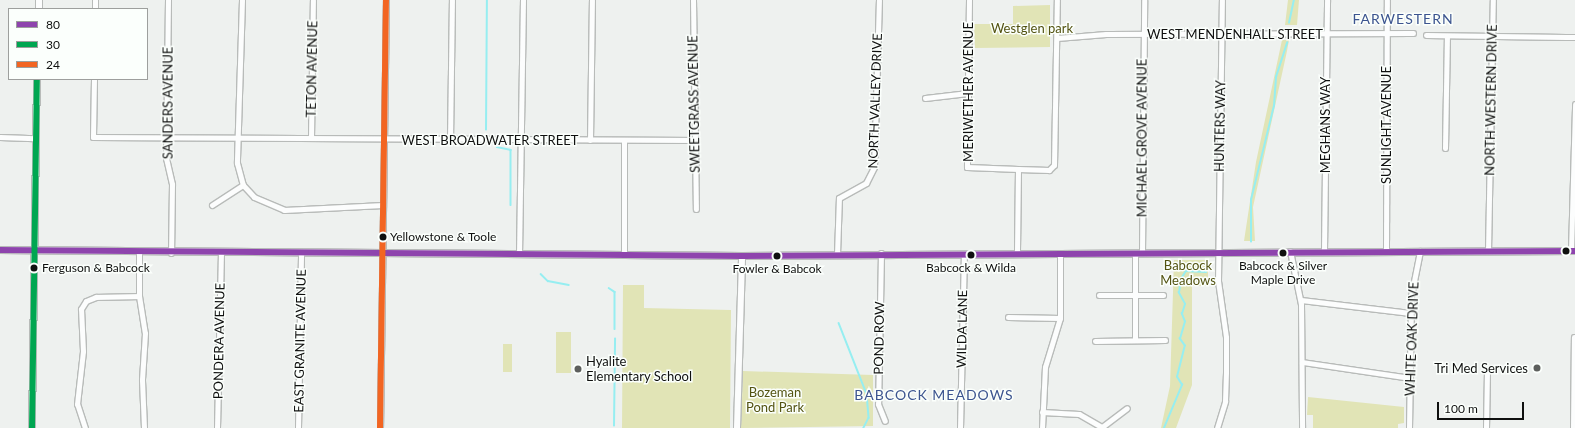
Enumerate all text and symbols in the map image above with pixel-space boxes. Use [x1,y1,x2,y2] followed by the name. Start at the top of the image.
[8,8,148,80] legend
[1352,11,1454,27] district label: FARWESTERN
[46,17,60,32] text: 80
[303,20,321,118] street label: TETON AVENUE
[991,20,1073,36] park label: Westglen park
[960,22,976,162] street label: MERIWETHER AVENUE
[1482,24,1500,176] street label: NORTH WESTERN DRIVE
[1147,26,1323,42] street label: WEST MENDENHALL STREET
[865,33,885,169] street label: NORTH VALLEY DRIVE
[685,35,703,173] street label: SWEETGRASS AVENUE
[46,37,60,52] text: 30
[160,47,176,159] street label: SANDERS AVENUE
[46,57,60,72] text: 24
[1134,58,1150,218] street label: MICHAEL GROVE AVENUE
[1378,66,1394,184] street label: SUNLIGHT AVENUE
[1317,77,1333,173] street label: MEGHANS WAY
[1211,80,1229,172] street label: HUNTERS WAY
[401,132,579,148] street label: WEST BROADWATER STREET
[390,230,497,244] place label: Yellowstone & Toole
[378,232,388,242] marker: Yellowstone & Toole
[1561,246,1571,256] unlabelled marker
[1278,248,1288,258] marker: Babcock & Silver Maple Drive
[966,250,976,260] marker: Babcock & Wilda
[772,251,782,261] marker: Fowler & Babcok
[1160,258,1216,289] park label: Babcock Meadows
[1239,259,1327,287] place label: Babcock & Silver Maple Drive
[42,261,150,275] place label: Ferguson & Babcock
[926,261,1016,275] place label: Babcock & Wilda
[732,262,822,276] place label: Fowler & Babcok
[29,263,39,273] marker: Ferguson & Babcock
[291,269,309,413] street label: EAST GRANITE AVENUE
[210,282,228,400] street label: PONDERA AVENUE
[1402,282,1422,396] street label: WHITE OAK DRIVE
[954,290,970,368] street label: WILDA LANE
[871,301,887,375] street label: POND ROW
[586,354,692,385] place label: Hyalite Elementary School
[1434,360,1528,376] place label: Tri Med Services
[1531,362,1543,374] marker: Tri Med Services
[573,364,583,374] marker: Hyalite Elementary School
[746,385,804,416] park label: Bozeman Pond Park
[854,387,1014,403] district label: BABCOCK MEADOWS
[1439,394,1526,420] scale bar
[1444,401,1478,416] text: 100 m

